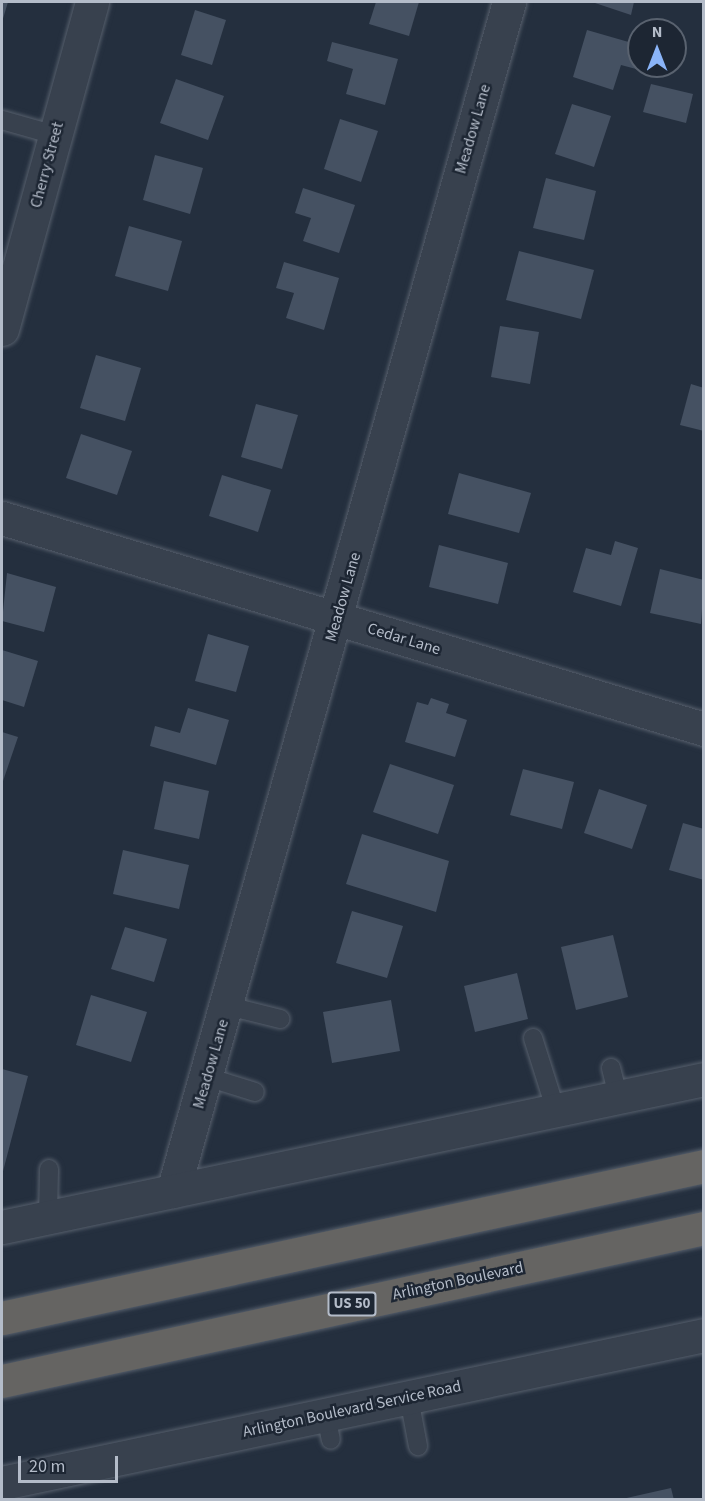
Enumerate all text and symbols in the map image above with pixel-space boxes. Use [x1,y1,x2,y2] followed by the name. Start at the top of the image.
[627,18,687,78] north arrow
[652,21,662,43] text: N
[451,82,495,176] street label: Meadow Lane
[26,120,68,210] street label: Cherry Street
[321,550,365,644] street label: Meadow Lane
[365,619,443,659] street label: Cedar Lane
[189,1017,233,1111] street label: Meadow Lane
[391,1258,525,1304] street label: Arlington Boulevard
[326,1292,378,1316] road number: US 50
[241,1376,463,1442] street label: Arlington Boulevard Service Road
[21,1444,122,1482] scale bar
[29,1454,65,1479] text: 20 m

